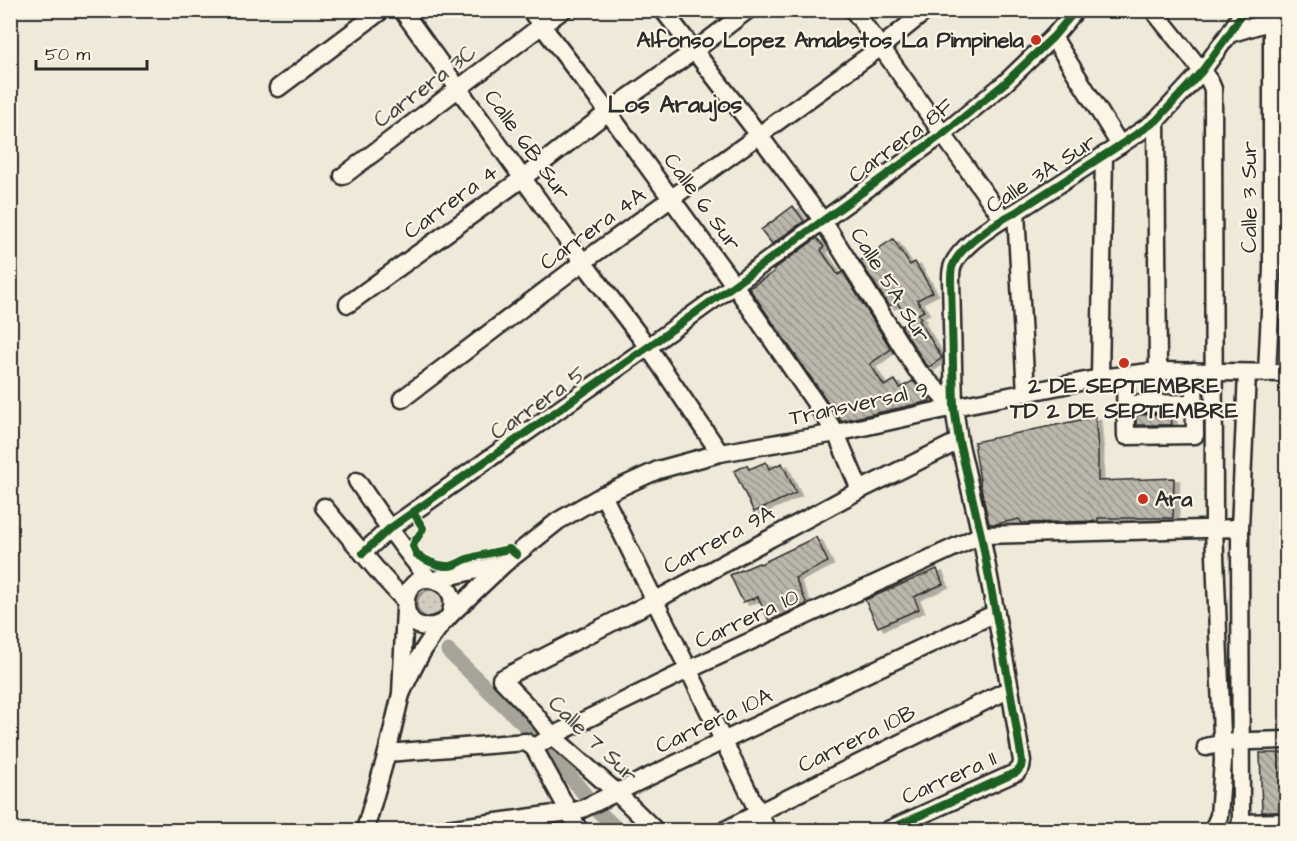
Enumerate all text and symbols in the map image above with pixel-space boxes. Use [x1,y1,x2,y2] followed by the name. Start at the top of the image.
[637,25,1025,56] place label: Alfonso Lopez Amabstos La Pimpinela
[36,33,147,71] scale bar
[1029,33,1043,47] marker: Alfonso Lopez Amabstos La Pimpinela
[367,37,483,135] street label: Carrera 3C
[45,42,90,67] text: 50 m
[476,83,578,207] street label: Calle 6B Sur
[608,88,742,122] district label: Los Araujos
[842,91,961,191] street label: Carrera 8F
[980,127,1102,221] street label: Calle 3A Sur
[1234,141,1265,253] street label: Calle 3 Sur
[656,147,748,257] street label: Calle 6 Sur
[397,157,505,247] street label: Carrera 4
[534,180,652,278] street label: Carrera 4A
[842,222,938,348] street label: Calle 5A Sur
[1117,356,1131,370] marker: 2 DE SEPTIEMBRE TD 2 DE SEPTIEMBRE
[484,358,593,447] street label: Carrera 5
[1009,371,1238,427] place label: 2 DE SEPTIEMBRE TD 2 DE SEPTIEMBRE
[787,374,931,434] street label: Transversal 9
[1155,484,1193,515] place label: Ara
[1136,492,1150,506] marker: Ara
[658,498,780,582] street label: Carrera 9A
[690,581,804,657] street label: Carrera 10
[650,680,778,762] street label: Carrera 10A
[541,688,645,790] street label: Calle 7 Sur
[793,697,921,781] street label: Carrera 10B
[897,743,1001,813] street label: Carrera 11

